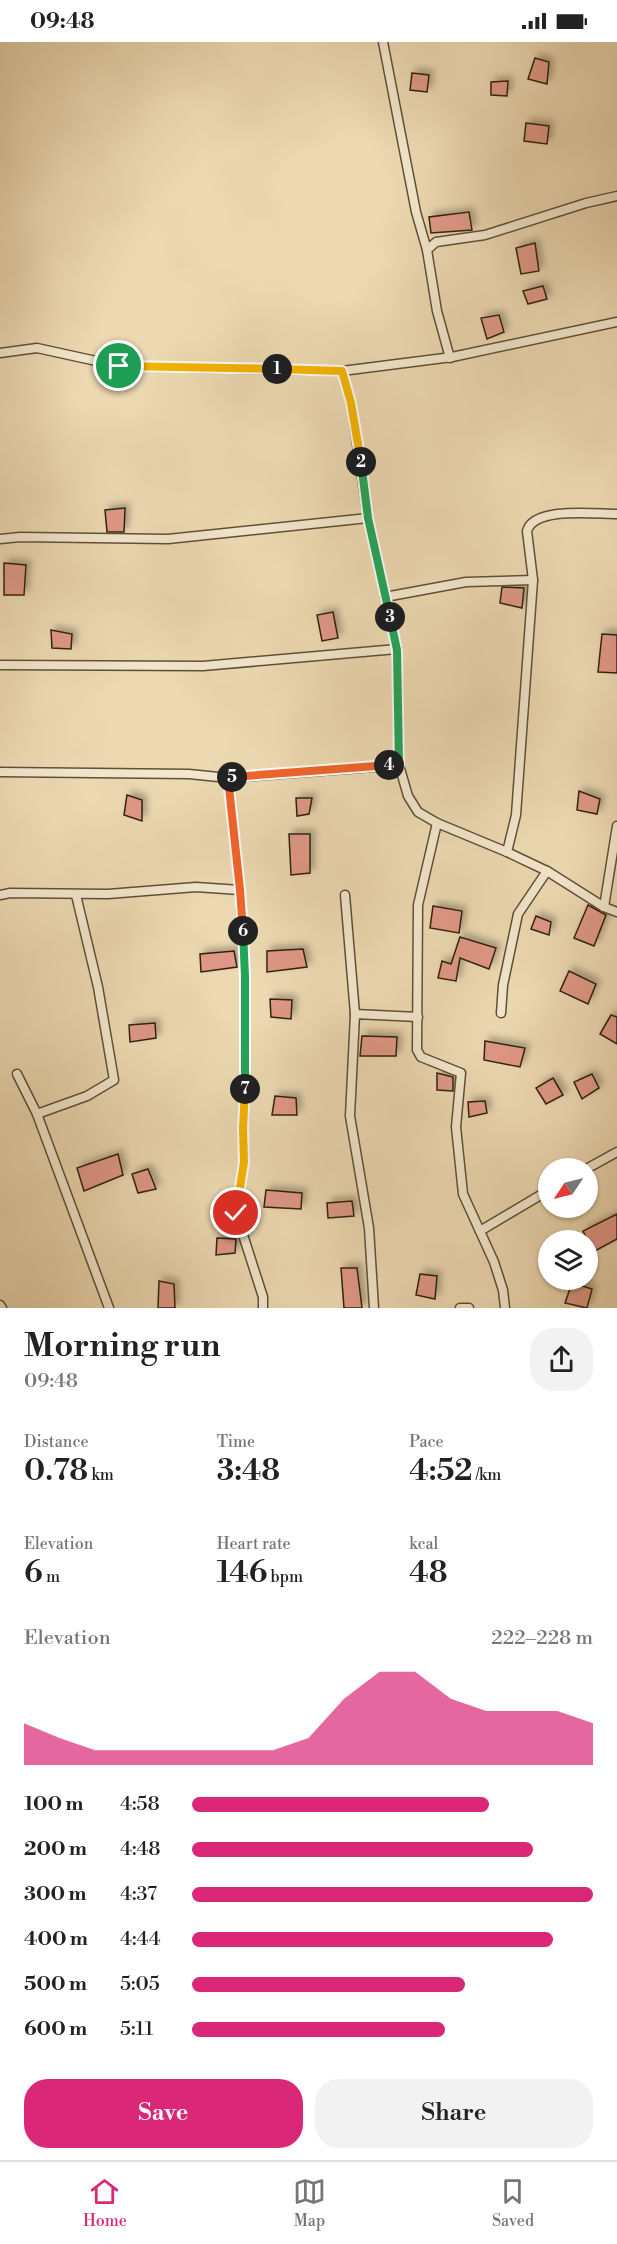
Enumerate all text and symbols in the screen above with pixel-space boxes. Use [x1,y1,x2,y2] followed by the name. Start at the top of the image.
[30,8,95,35] text: 09:48
[93,340,144,391] pin
[102,349,135,382] icon: arrive
[262,354,292,384] pin: 1
[273,359,281,379] text: 1
[346,447,376,477] pin: 2
[356,452,366,472] text: 2
[375,602,405,632] pin: 3
[385,607,395,627] text: 3
[374,750,404,780] pin: 4
[384,755,394,775] text: 4
[217,762,247,792] pin: 5
[227,767,237,787] text: 5
[228,916,258,946] pin: 6
[238,921,248,941] text: 6
[230,1074,260,1104] pin: 7
[240,1079,250,1099] text: 7
[538,1158,598,1218] north arrow
[538,1158,598,1290] map controls
[210,1187,261,1238] pin
[219,1196,252,1229] icon: check
[538,1230,598,1290] button: layers
[24,1326,221,1367] text: Morning run
[530,1328,593,1391] button: share
[24,1369,78,1394] text: 09:48
[24,1432,89,1452] text: Distance
[217,1432,255,1452] text: Time
[409,1432,444,1452] text: Pace
[24,1452,88,1490] text: 0.78
[217,1452,280,1490] text: 3:48
[409,1452,473,1490] text: 4:52
[88,1465,114,1485] text: km
[473,1465,501,1485] text: /km
[24,1534,93,1554] text: Elevation
[217,1534,291,1554] text: Heart rate
[409,1534,438,1554] text: kcal
[24,1554,43,1592] text: 6
[217,1554,267,1592] text: 146
[409,1554,448,1592] text: 48
[43,1567,60,1587] text: m
[267,1567,303,1587] text: bpm
[24,1626,111,1651] text: Elevation
[491,1626,593,1651] text: 222–228 m
[24,1792,83,1817] text: 100 m
[120,1792,160,1817] text: 4:58
[24,1837,87,1862] text: 200 m
[120,1837,161,1862] text: 4:48
[24,1882,87,1907] text: 300 m
[120,1882,157,1907] text: 4:37
[24,1927,88,1952] text: 400 m
[120,1927,161,1952] text: 4:44
[24,1972,87,1997] text: 500 m
[120,1972,160,1997] text: 5:05
[24,2017,87,2042] text: 600 m
[120,2017,153,2042] text: 5:11
[24,2079,303,2148] button: Save
[315,2079,593,2148] button: Share
[83,2175,127,2231] tab: Home
[293,2175,326,2231] tab: Map
[492,2175,534,2231] tab: Saved

